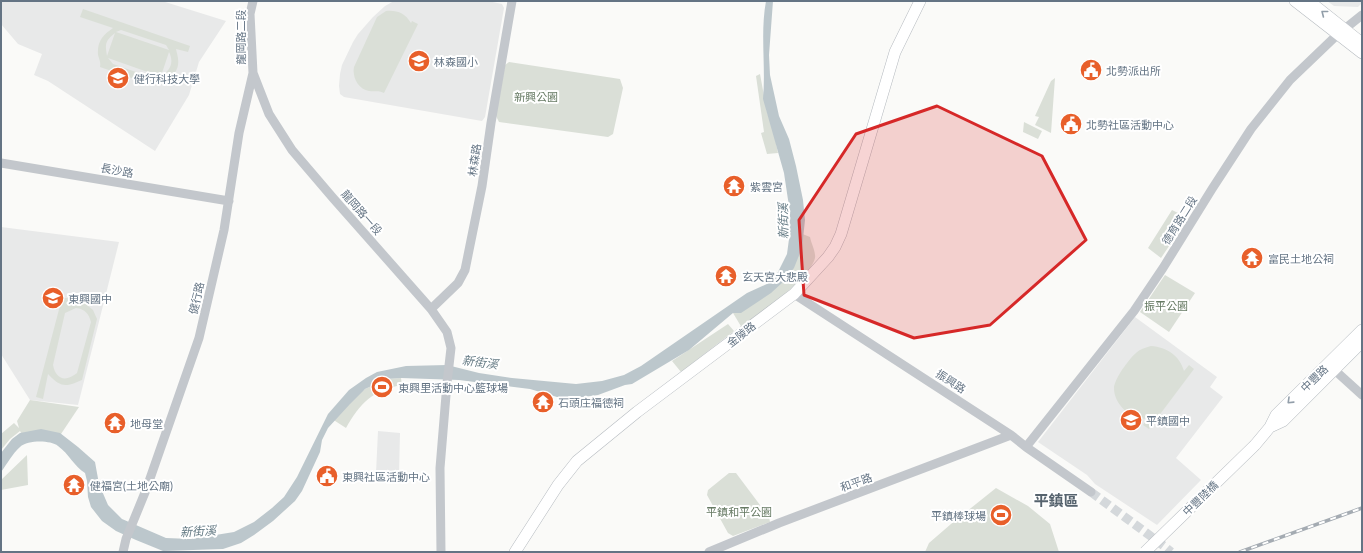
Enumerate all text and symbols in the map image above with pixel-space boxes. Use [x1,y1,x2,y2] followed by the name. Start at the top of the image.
[234,10,247,65] street label: 龍岡路二段
[1322,11,1329,18] one-way arrow
[406,48,432,74] school or university icon: 林森國小
[434,55,478,68] place label: 林森國小
[1078,57,1104,83] public building icon: 北勢派出所
[1106,64,1161,77] place label: 北勢派出所
[105,65,131,91] school or university icon: 健行科技大學
[134,72,200,85] place label: 健行科技大學
[514,90,558,103] park label: 新興公園
[1058,111,1084,137] public building icon: 北勢社區活動中心
[1086,118,1174,131] place label: 北勢社區活動中心
[465,143,483,177] street label: 林森路
[100,161,134,179] street label: 長沙路
[721,173,747,199] temple icon: 紫雲宮
[750,180,783,193] place label: 紫雲宮
[339,187,385,237] street label: 龍岡路一段
[1159,193,1199,247] street label: 德育路二段
[775,201,791,239] water label: 新街溪
[1239,245,1265,271] temple icon: 富民土地公祠
[1268,252,1334,265] place label: 富民土地公祠
[713,263,739,289] temple icon: 玄天宮大悲殿
[742,270,808,283] place label: 玄天宮大悲殿
[186,280,206,316] street label: 健行路
[40,285,66,311] school or university icon: 東興國中
[68,292,112,305] place label: 東興國中
[1144,299,1188,312] park label: 振平公園
[724,319,758,349] street label: 金陵路
[461,352,501,372] water label: 新街溪
[1298,362,1330,394] street label: 中豐路
[934,367,968,395] street label: 振興路
[369,374,395,400] sports icon: 東興里活動中心籃球場
[398,381,508,394] place label: 東興里活動中心籃球場
[530,389,556,415] temple icon: 石頭庄福德祠
[558,396,624,409] place label: 石頭庄福德祠
[1287,396,1295,404] one-way arrow
[1118,407,1144,433] school or university icon: 平鎮國中
[102,410,128,436] temple icon: 地母堂
[1146,414,1190,427] place label: 平鎮國中
[130,417,163,430] place label: 地母堂
[314,463,340,489] public building icon: 東興社區活動中心
[342,470,430,483] place label: 東興社區活動中心
[838,470,874,494] street label: 和平路
[61,472,87,498] temple icon: 健福宮(土地公廟)
[1180,478,1220,518] street label: 中豐陸橋
[90,479,173,492] place label: 健福宮(土地公廟)
[1033,491,1079,509] district label: 平鎮區
[988,502,1014,528] sports icon: 平鎮棒球場
[706,505,772,518] park label: 平鎮和平公園
[931,509,986,522] place label: 平鎮棒球場
[180,522,218,539] water label: 新街溪

